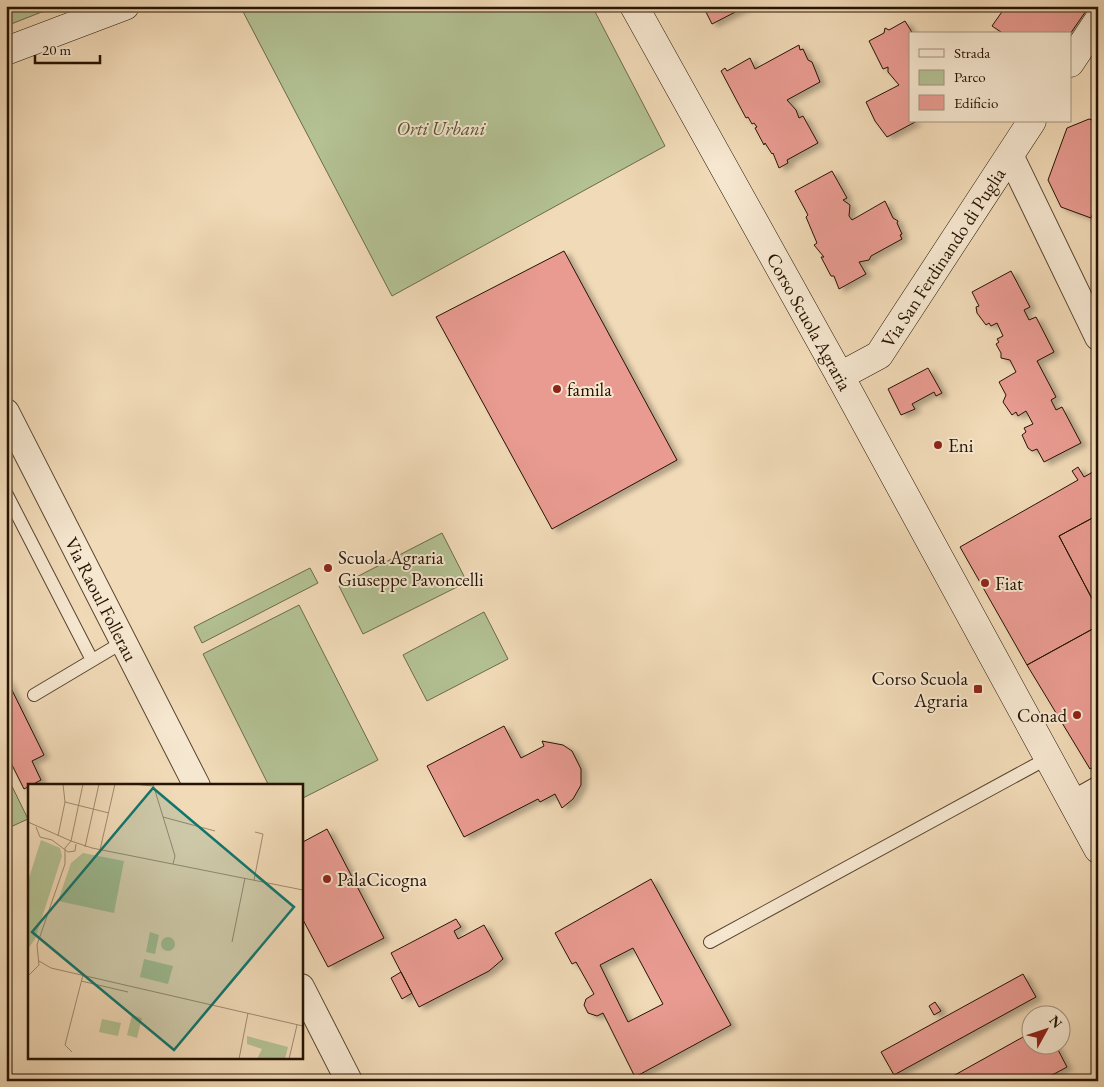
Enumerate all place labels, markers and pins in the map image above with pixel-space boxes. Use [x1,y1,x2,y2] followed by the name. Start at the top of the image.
[567,377,612,402] place label: famila
[551,383,563,395] marker: famila
[948,433,974,458] place label: Eni
[932,439,944,451] marker: Eni
[338,545,484,592] place label: Scuola Agraria Giuseppe Pavoncelli
[322,562,334,574] marker: Scuola Agraria Giuseppe Pavoncelli
[995,571,1023,596] place label: Fiat
[979,577,991,589] marker: Fiat
[872,666,968,713] place label: Corso Scuola Agraria
[972,683,984,695] marker: Corso Scuola Agraria
[1017,703,1067,728] place label: Conad
[1071,709,1083,721] marker: Conad
[337,867,427,892] place label: PalaCicogna
[321,873,333,885] marker: PalaCicogna

